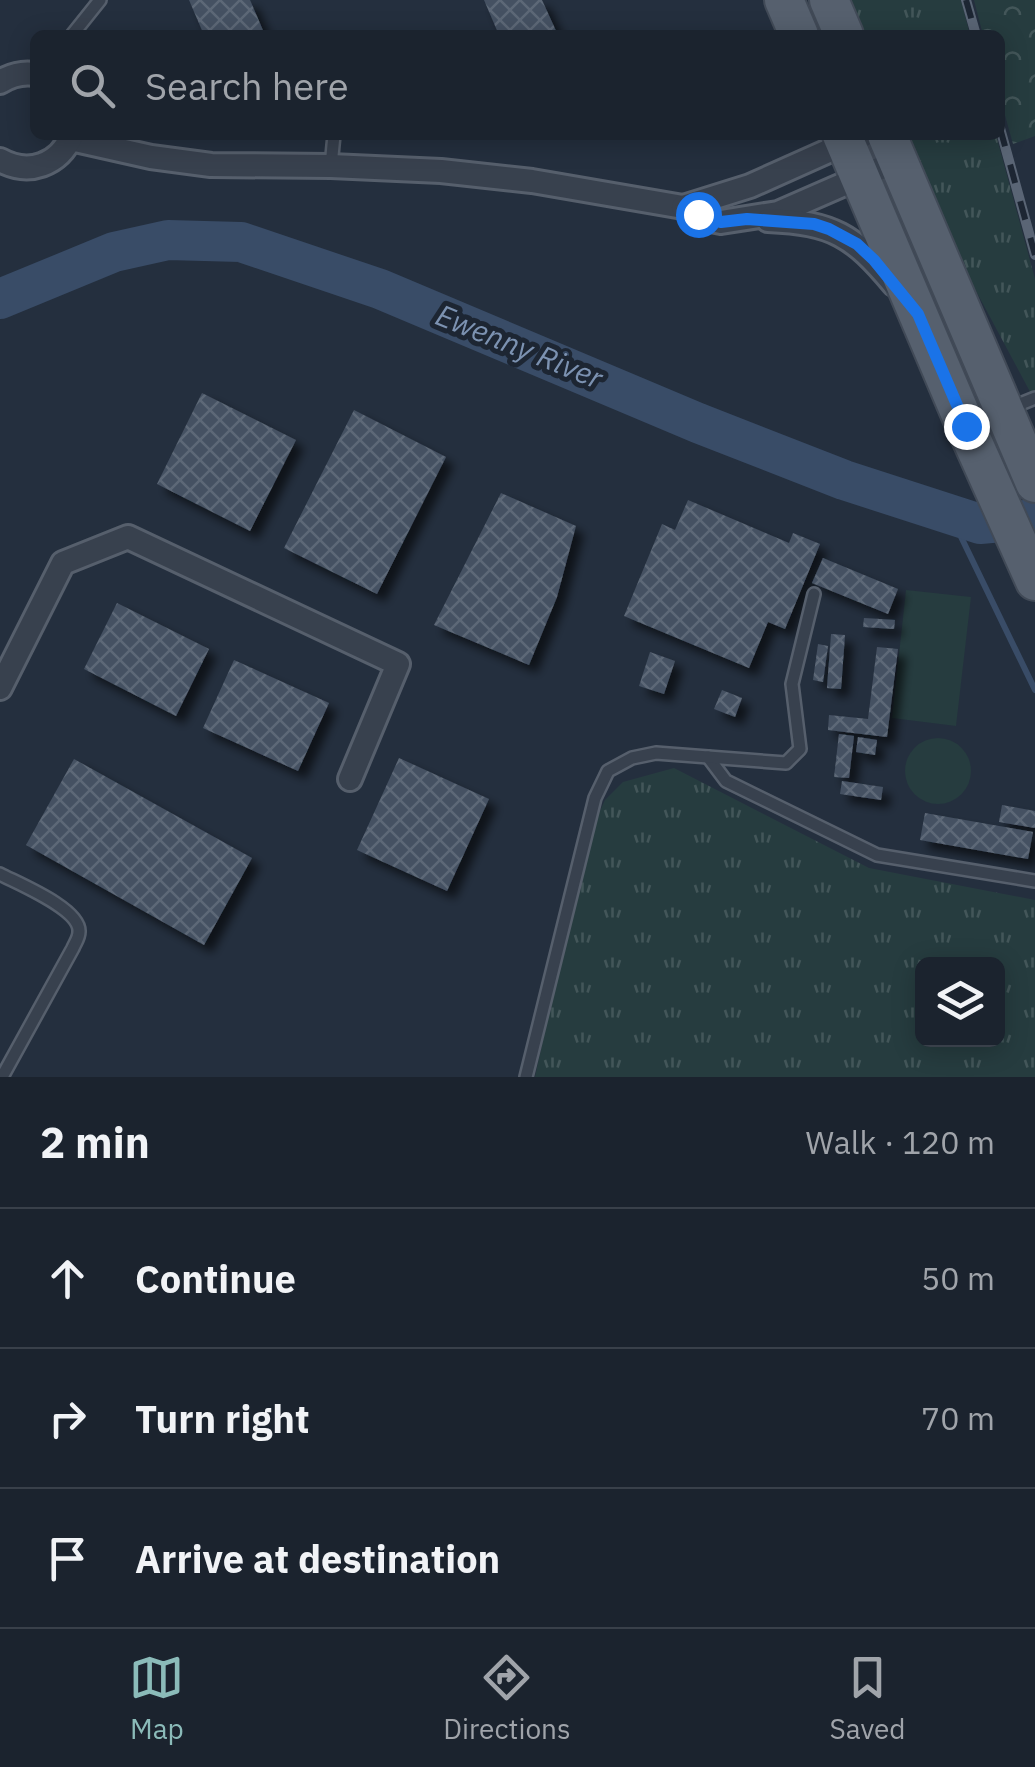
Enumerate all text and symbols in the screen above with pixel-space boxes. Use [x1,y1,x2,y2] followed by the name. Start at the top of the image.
[30,30,1005,140] search box
[65,58,120,113] icon: search
[145,61,349,110] text: Search here
[676,192,722,238] route start
[430,294,610,397] water label: Ewenny River
[944,404,990,450] route end
[915,957,1005,1047] map controls
[915,957,1005,1047] button: layers
[40,1115,150,1170] text: 2 min
[806,1121,995,1163] text: Walk · 120 m
[40,1251,95,1306] icon: ahead
[135,1254,296,1303] text: Continue
[921,1257,995,1299] text: 50 m
[40,1391,95,1446] icon: right
[135,1394,310,1443] text: Turn right
[921,1397,995,1439] text: 70 m
[40,1531,95,1586] icon: arrive
[135,1534,500,1583] text: Arrive at destination
[129,1650,184,1747] tab: Map
[443,1650,571,1747] tab: Directions
[829,1650,906,1747] tab: Saved

